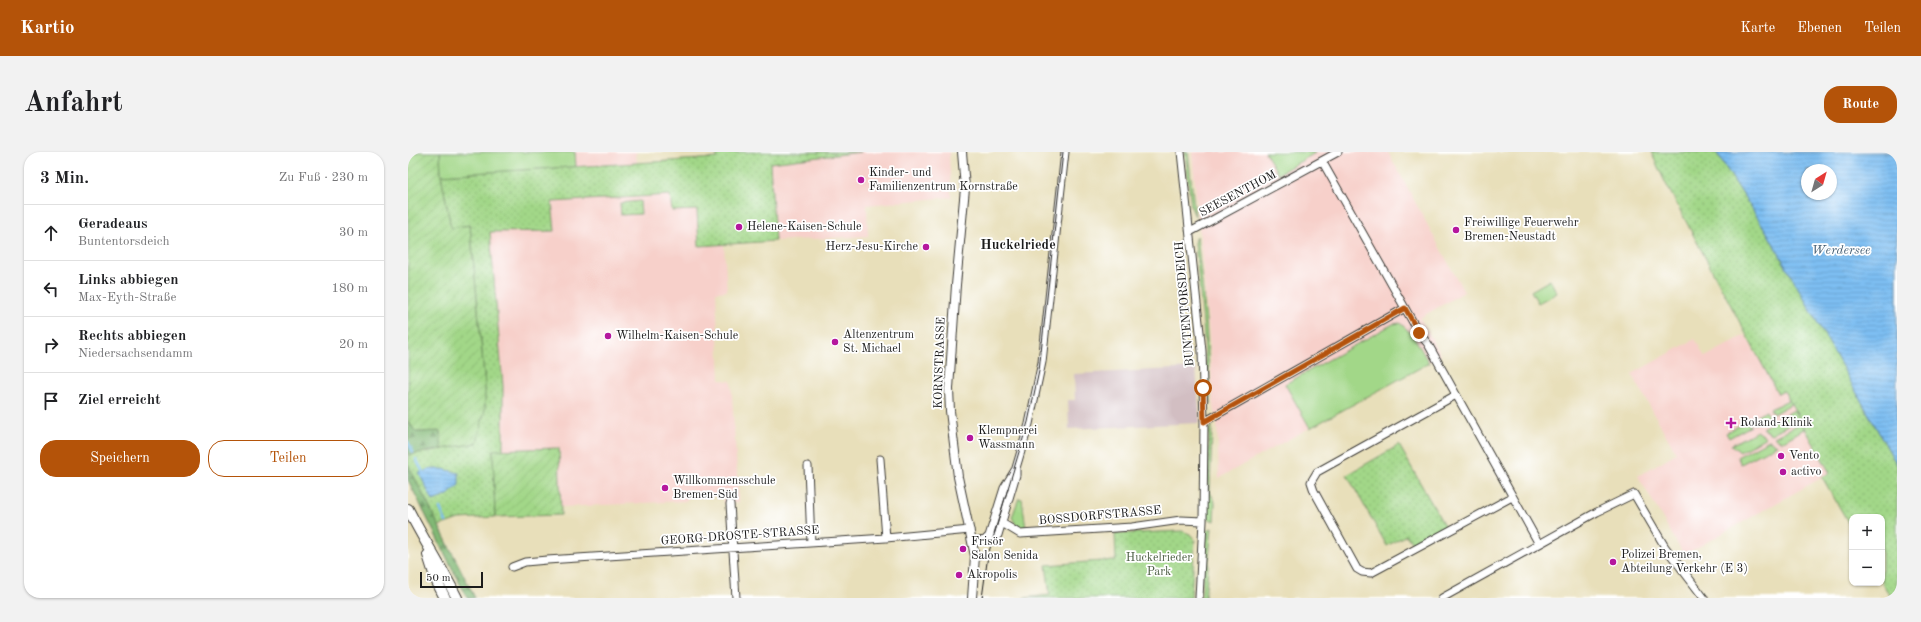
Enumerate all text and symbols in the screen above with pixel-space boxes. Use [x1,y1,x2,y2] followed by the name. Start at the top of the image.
[20,19,75,38] text: Kartio
[1741,21,1775,35] text: Karte
[1797,21,1842,35] text: Ebenen
[1864,21,1901,35] text: Teilen
[1824,86,1897,123] button: Route
[24,90,123,118] text: Anfahrt
[1801,164,1837,200] north arrow
[869,167,1018,193] place label: Kinder- und Familienzentrum Kornstraße
[1197,169,1279,219] street label: SEESENTHOM
[40,170,89,187] text: 3 Min.
[279,171,368,184] text: Zu Fuß · 230 m
[856,175,866,185] marker: Kinder- und Familienzentrum Kornstraße
[78,217,147,232] text: Geradeaus
[1464,217,1579,243] place label: Freiwillige Feuerwehr Bremen-Neustadt
[747,221,862,233] place label: Helene-Kaisen-Schule
[40,222,62,244] icon: ahead
[734,222,744,232] marker: Helene-Kaisen-Schule
[1451,225,1461,235] marker: Freiwillige Feuerwehr Bremen-Neustadt
[339,226,368,239] text: 30 m
[78,235,169,248] text: Buntentorsdeich
[980,238,1056,252] district label: Huckelriede
[826,241,918,253] place label: Herz-Jesu-Kirche
[1174,241,1196,367] street label: BUNTENTORSDEICH
[921,242,931,252] marker: Herz-Jesu-Kirche
[1812,244,1870,257] water label: Werdersee
[78,273,179,288] text: Links abbiegen
[40,278,62,300] icon: left
[331,282,368,295] text: 180 m
[78,291,176,304] text: Max-Eyth-Straße
[932,317,948,409] street label: KORNSTRASSE
[1410,324,1428,342] route end
[78,329,186,344] text: Rechts abbiegen
[843,329,914,355] place label: Altenzentrum St. Michael
[616,330,739,342] place label: Wilhelm-Kaisen-Schule
[603,331,613,341] marker: Wilhelm-Kaisen-Schule
[40,334,62,356] icon: right
[830,337,840,347] marker: Altenzentrum St. Michael
[339,338,368,351] text: 20 m
[78,347,193,360] text: Niedersachsendamm
[1194,379,1212,397] route start
[40,390,62,412] icon: arrive
[78,393,161,408] text: Ziel erreicht
[1725,417,1737,429] marker: Roland-Klinik
[1740,417,1812,429] place label: Roland-Klinik
[978,425,1037,451] place label: Klempnerei Wassmann
[965,433,975,443] marker: Klempnerei Wassmann
[40,440,200,477] button: Speichern
[208,440,368,477] button: Teilen
[1789,450,1819,462] place label: Vento
[1776,451,1786,461] marker: Vento
[1791,466,1821,478] place label: activo
[1778,467,1788,477] marker: activo
[673,475,776,501] place label: Willkommensschule Bremen-Süd
[660,483,670,493] marker: Willkommensschule Bremen-Süd
[1038,505,1162,527] street label: BOSSDORFSTRASSE
[1849,514,1885,586] map controls
[1849,514,1885,550] button: +
[660,524,820,548] street label: GEORG-DROSTE-STRASSE
[971,536,1038,562] place label: Frisör Salon Senida
[958,544,968,554] marker: Frisör Salon Senida
[1621,549,1748,575] place label: Polizei Bremen, Abteilung Verkehr (E 3)
[1849,550,1885,586] button: −
[1126,552,1192,578] park label: Huckelrieder Park
[1608,557,1618,567] marker: Polizei Bremen, Abteilung Verkehr (E 3)
[967,569,1017,581] place label: Akropolis
[420,570,483,589] scale bar
[954,570,964,580] marker: Akropolis
[426,573,451,584] text: 50 m

